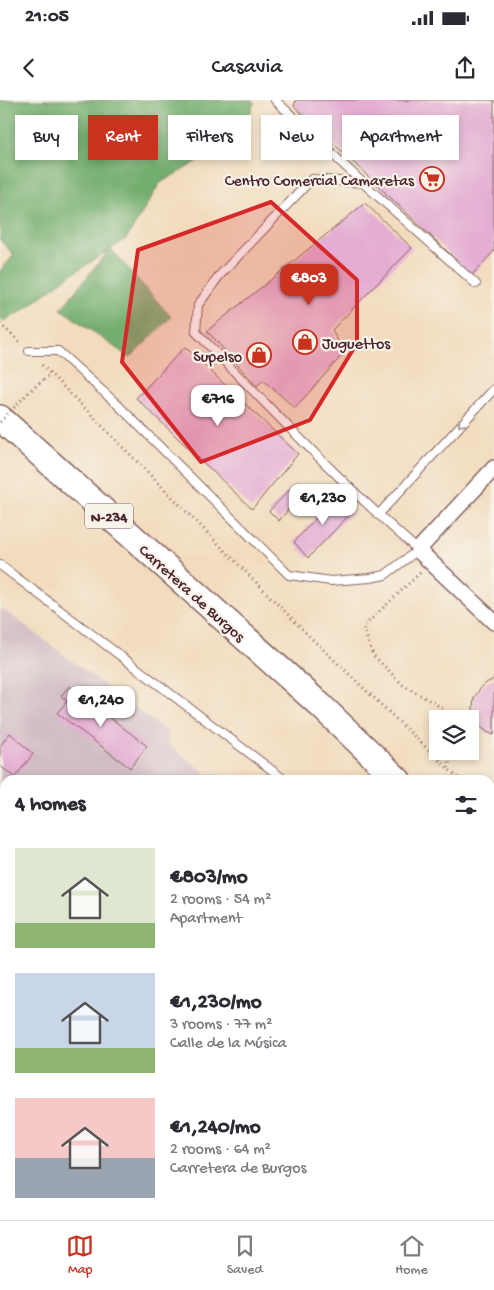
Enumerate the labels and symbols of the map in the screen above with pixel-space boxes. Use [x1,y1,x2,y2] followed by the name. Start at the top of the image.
[419,166,445,192] supermarket icon: Centro Comercial Camaretas
[225,173,415,192] place label: Centro Comercial Camaretas
[279,264,339,306] pin: €803
[292,329,318,355] shop icon: Juguettos
[322,336,391,355] place label: Juguettos
[246,342,272,368] shop icon: Supelso
[193,349,242,368] place label: Supelso
[188,384,248,427] pin: €716
[457,419,466,428] one-way arrow
[282,484,364,526] pin: €1,230
[85,504,133,528] road number: N-234
[134,542,248,648] street label: Carretera de Burgos
[60,686,142,728] pin: €1,240

